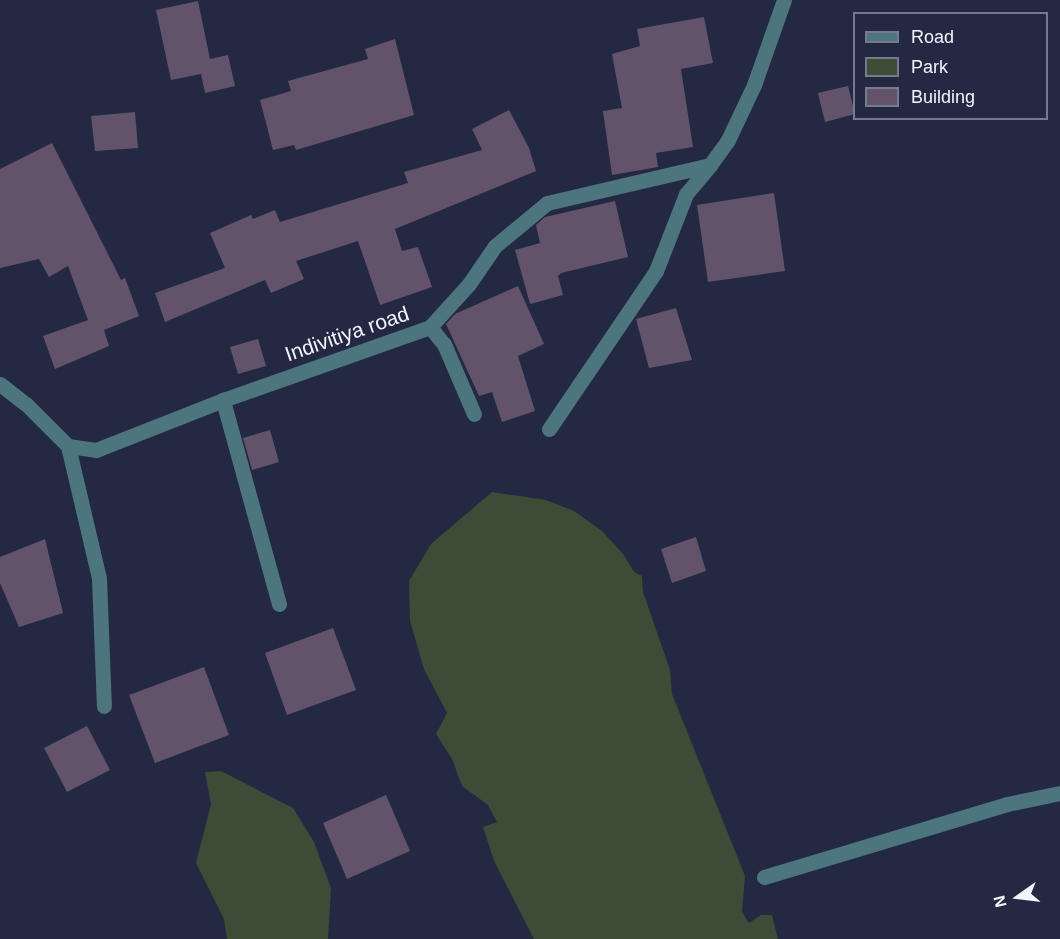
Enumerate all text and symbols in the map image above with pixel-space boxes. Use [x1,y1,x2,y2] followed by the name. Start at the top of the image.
[853,12,1048,120] legend
[911,27,954,47] text: Road
[911,57,948,77] text: Park
[911,87,975,107] text: Building
[282,301,412,367] street label: Indivitiya road
[988,867,1048,927] north arrow
[990,894,1010,909] text: N

